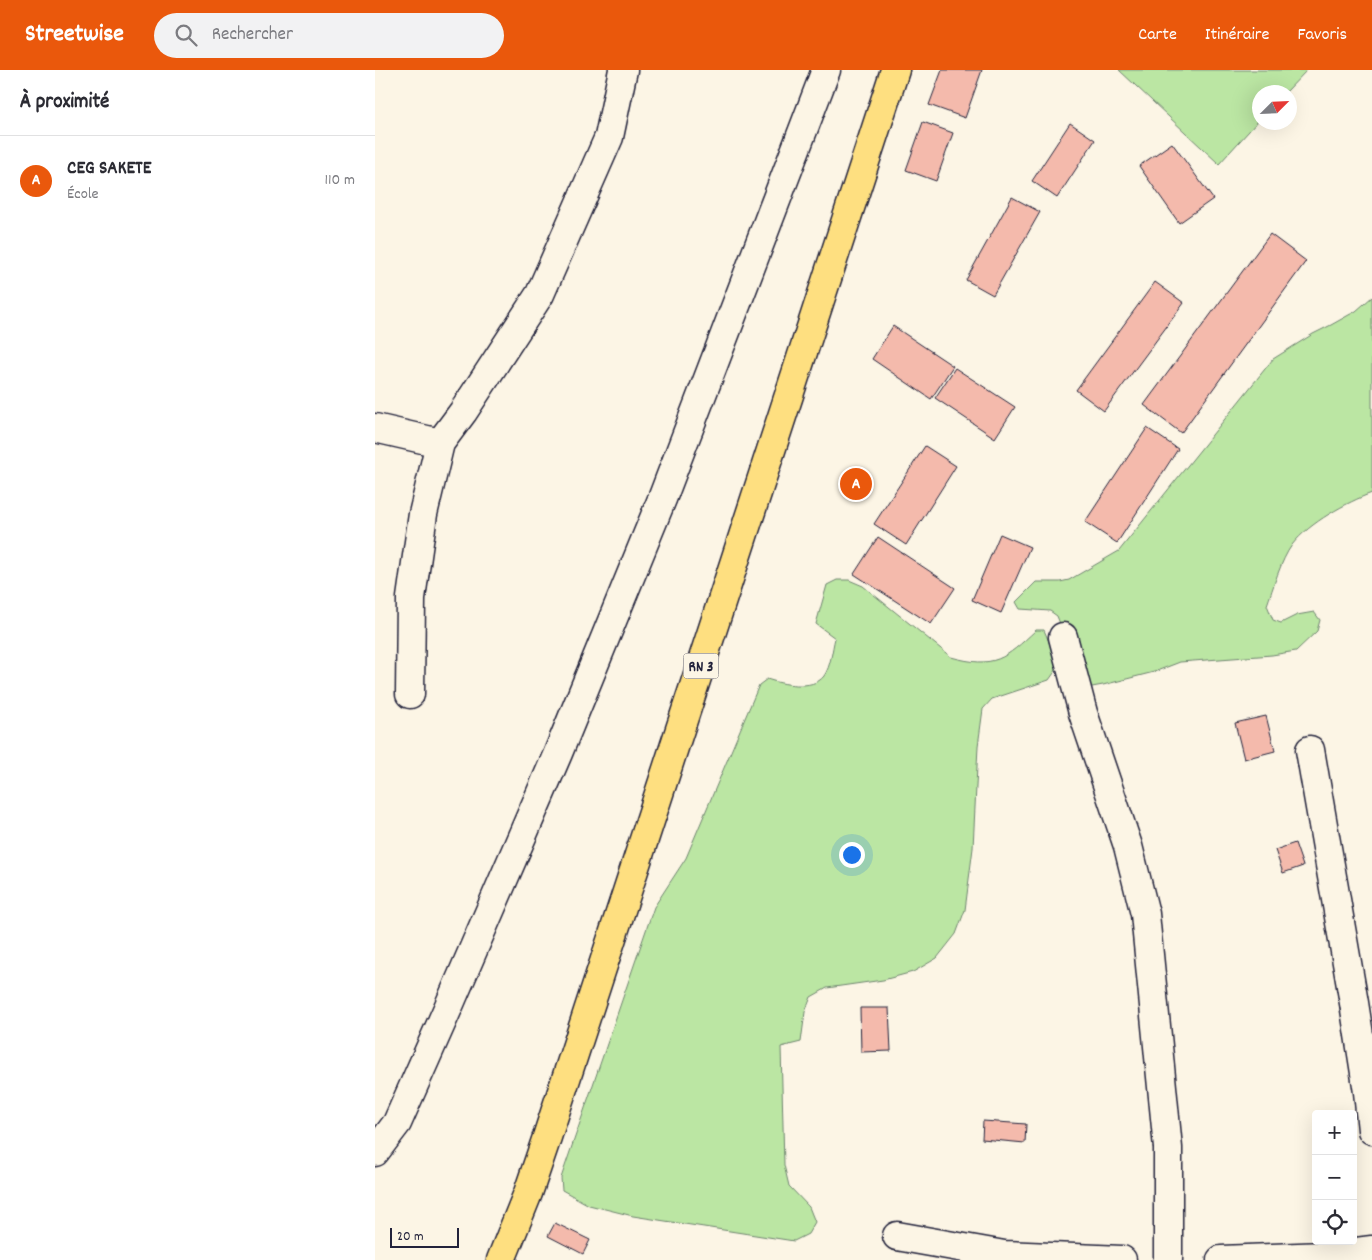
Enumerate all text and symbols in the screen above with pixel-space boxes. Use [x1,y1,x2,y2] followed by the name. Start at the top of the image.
[154,13,504,58] search box
[25,18,124,52] text: Streetwise
[172,21,200,49] icon: search
[212,22,293,49] text: Rechercher
[1138,23,1177,48] text: Carte
[1205,23,1269,48] text: Itinéraire
[1297,23,1347,48] text: Favoris
[1252,85,1297,130] north arrow
[20,88,109,118] text: À proximité
[67,156,151,183] text: CEG SAKETE
[32,169,40,192] text: A
[325,169,355,192] text: 110 m
[67,183,99,206] text: École
[840,465,872,503] pin: A
[683,654,719,678] road number: RN 3
[839,842,865,868] your location
[1312,1110,1357,1245] map controls
[1312,1110,1357,1155] button: +
[1312,1155,1357,1200] button: −
[1312,1200,1357,1245] button: locate
[390,1225,459,1248] scale bar
[397,1227,424,1247] text: 20 m

